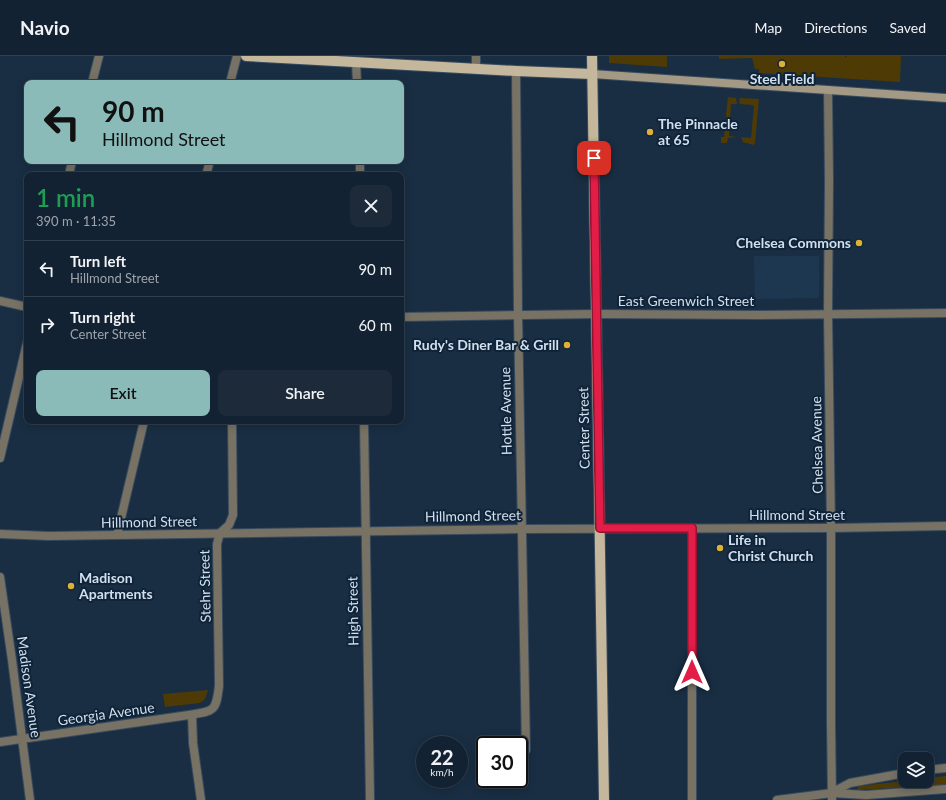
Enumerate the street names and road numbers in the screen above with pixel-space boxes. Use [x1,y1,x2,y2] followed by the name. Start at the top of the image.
[618,292,754,309] street label: East Greenwich Street
[496,367,515,455] street label: Hottle Avenue
[574,387,593,469] street label: Center Street
[807,396,826,494] street label: Chelsea Avenue
[425,506,521,525] street label: Hillmond Street
[749,506,845,523] street label: Hillmond Street
[101,512,197,531] street label: Hillmond Street
[195,550,214,623] street label: Stehr Street
[343,576,362,646] street label: High Street
[14,635,45,739] street label: Madison Avenue
[56,698,155,729] street label: Georgia Avenue

